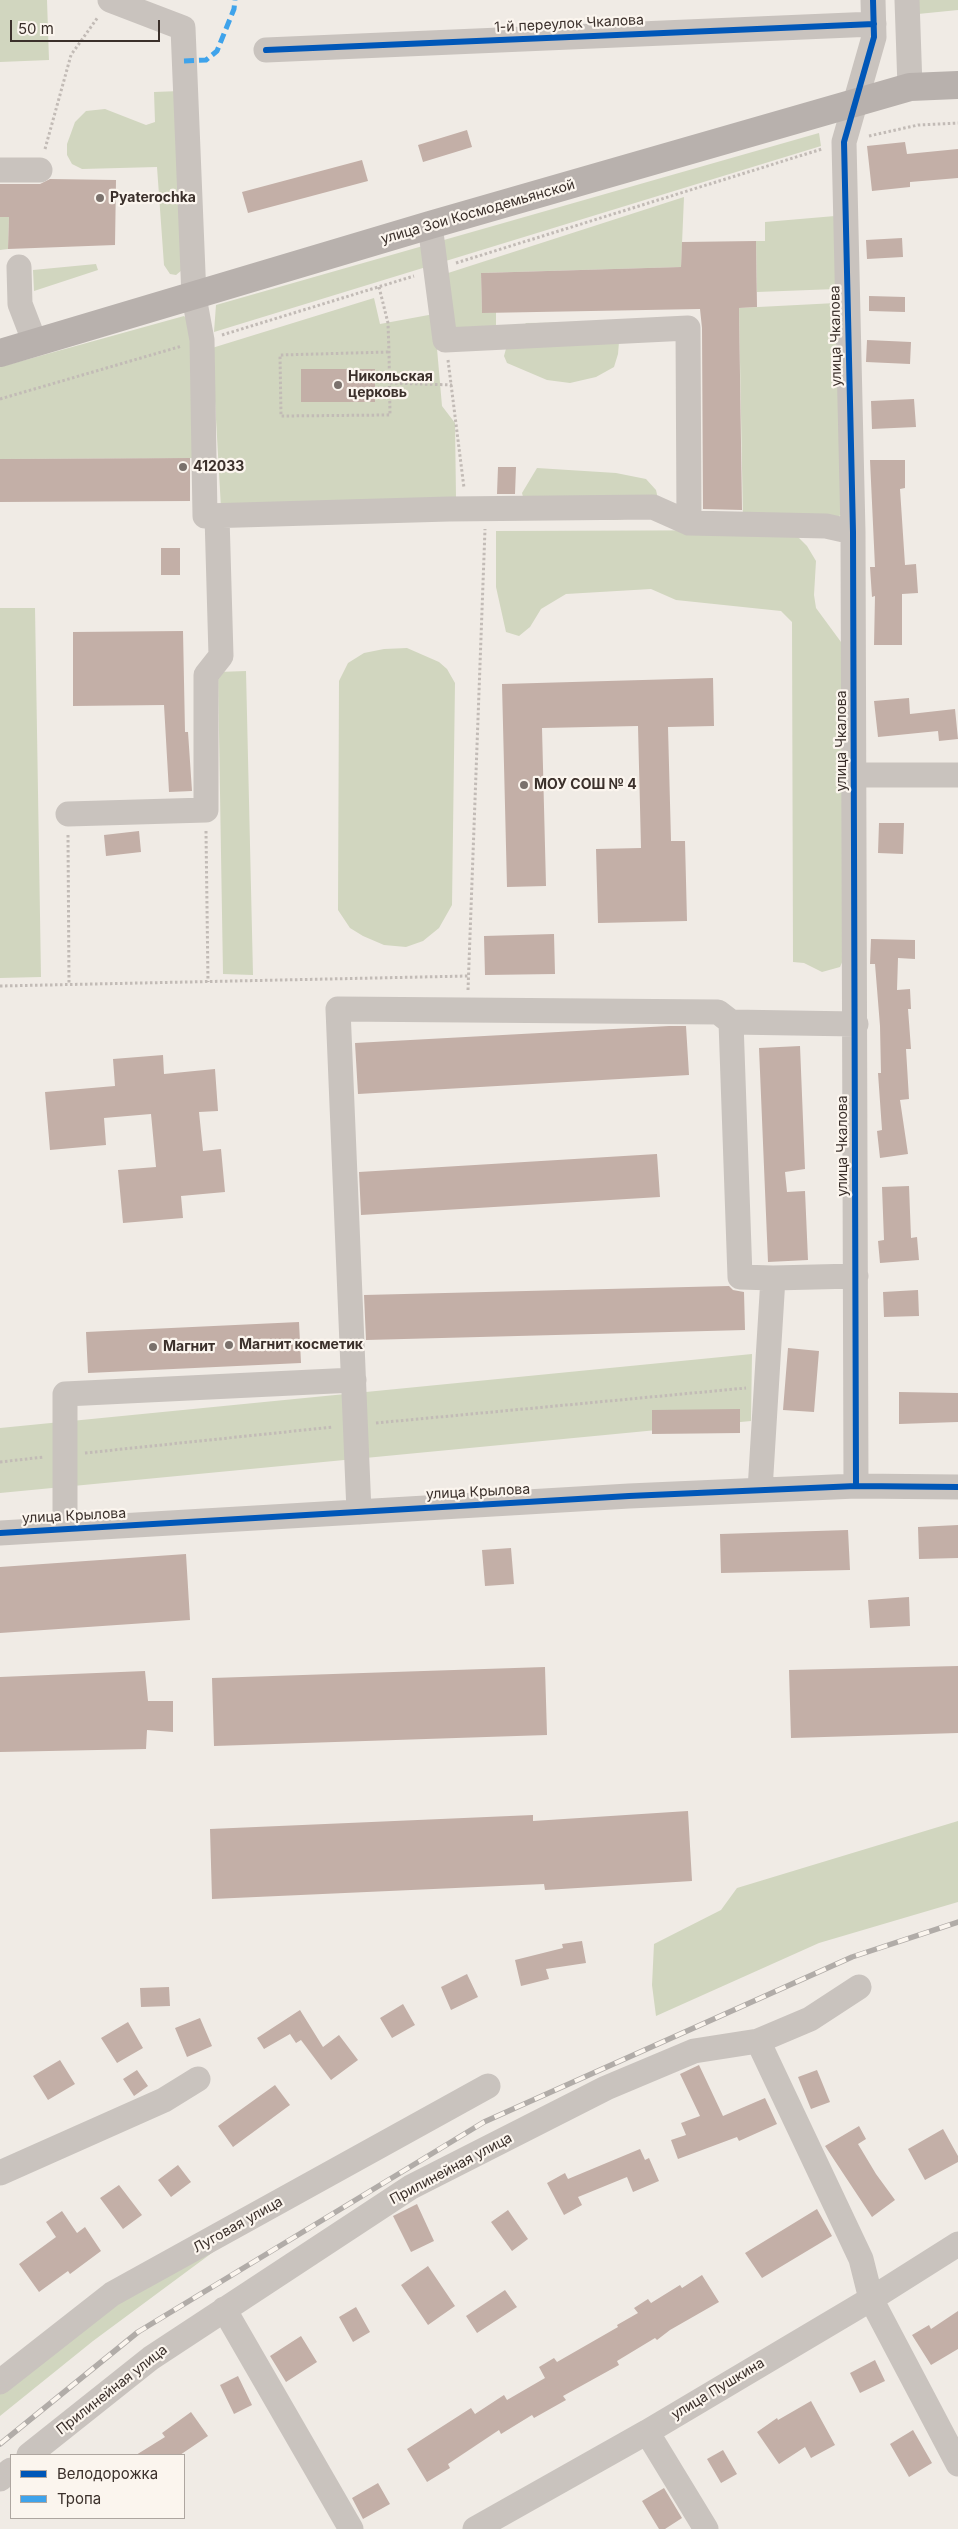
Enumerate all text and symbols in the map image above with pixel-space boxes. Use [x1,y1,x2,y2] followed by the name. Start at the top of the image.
[12,10,162,42] scale bar
[494,12,644,36] street label: 1-й переулок Чкалова
[18,19,54,38] text: 50 m
[379,176,577,248] street label: улица Зои Космодемьянской
[110,190,196,206] place label: Pyaterochka
[94,192,106,204] marker: Pyaterochka
[827,285,845,387] street label: улица Чкалова
[348,369,433,402] place label: Никольская церковь
[332,379,344,391] marker: Никольская церковь
[193,459,244,475] place label: 412033
[177,461,189,473] marker: 412033
[834,690,850,792] street label: улица Чкалова
[534,777,637,793] place label: МОУ СОШ № 4
[518,779,530,791] marker: МОУ СОШ № 4
[835,1095,851,1197] street label: улица Чкалова
[239,1337,363,1353] place label: Магнит косметик
[163,1339,215,1355] place label: Магнит
[223,1339,235,1351] marker: Магнит косметик
[147,1341,159,1353] marker: Магнит
[426,1481,530,1503] street label: улица Крылова
[22,1505,126,1527] street label: улица Крылова
[387,2130,515,2208] street label: Прилинейная улица
[190,2193,286,2257] street label: Луговая улица
[53,2342,171,2438] street label: Прилинейная улица
[668,2355,768,2423] street label: улица Пушкина
[10,2454,185,2519] legend
[57,2464,158,2483] text: Велодорожка
[57,2489,101,2508] text: Тропа

